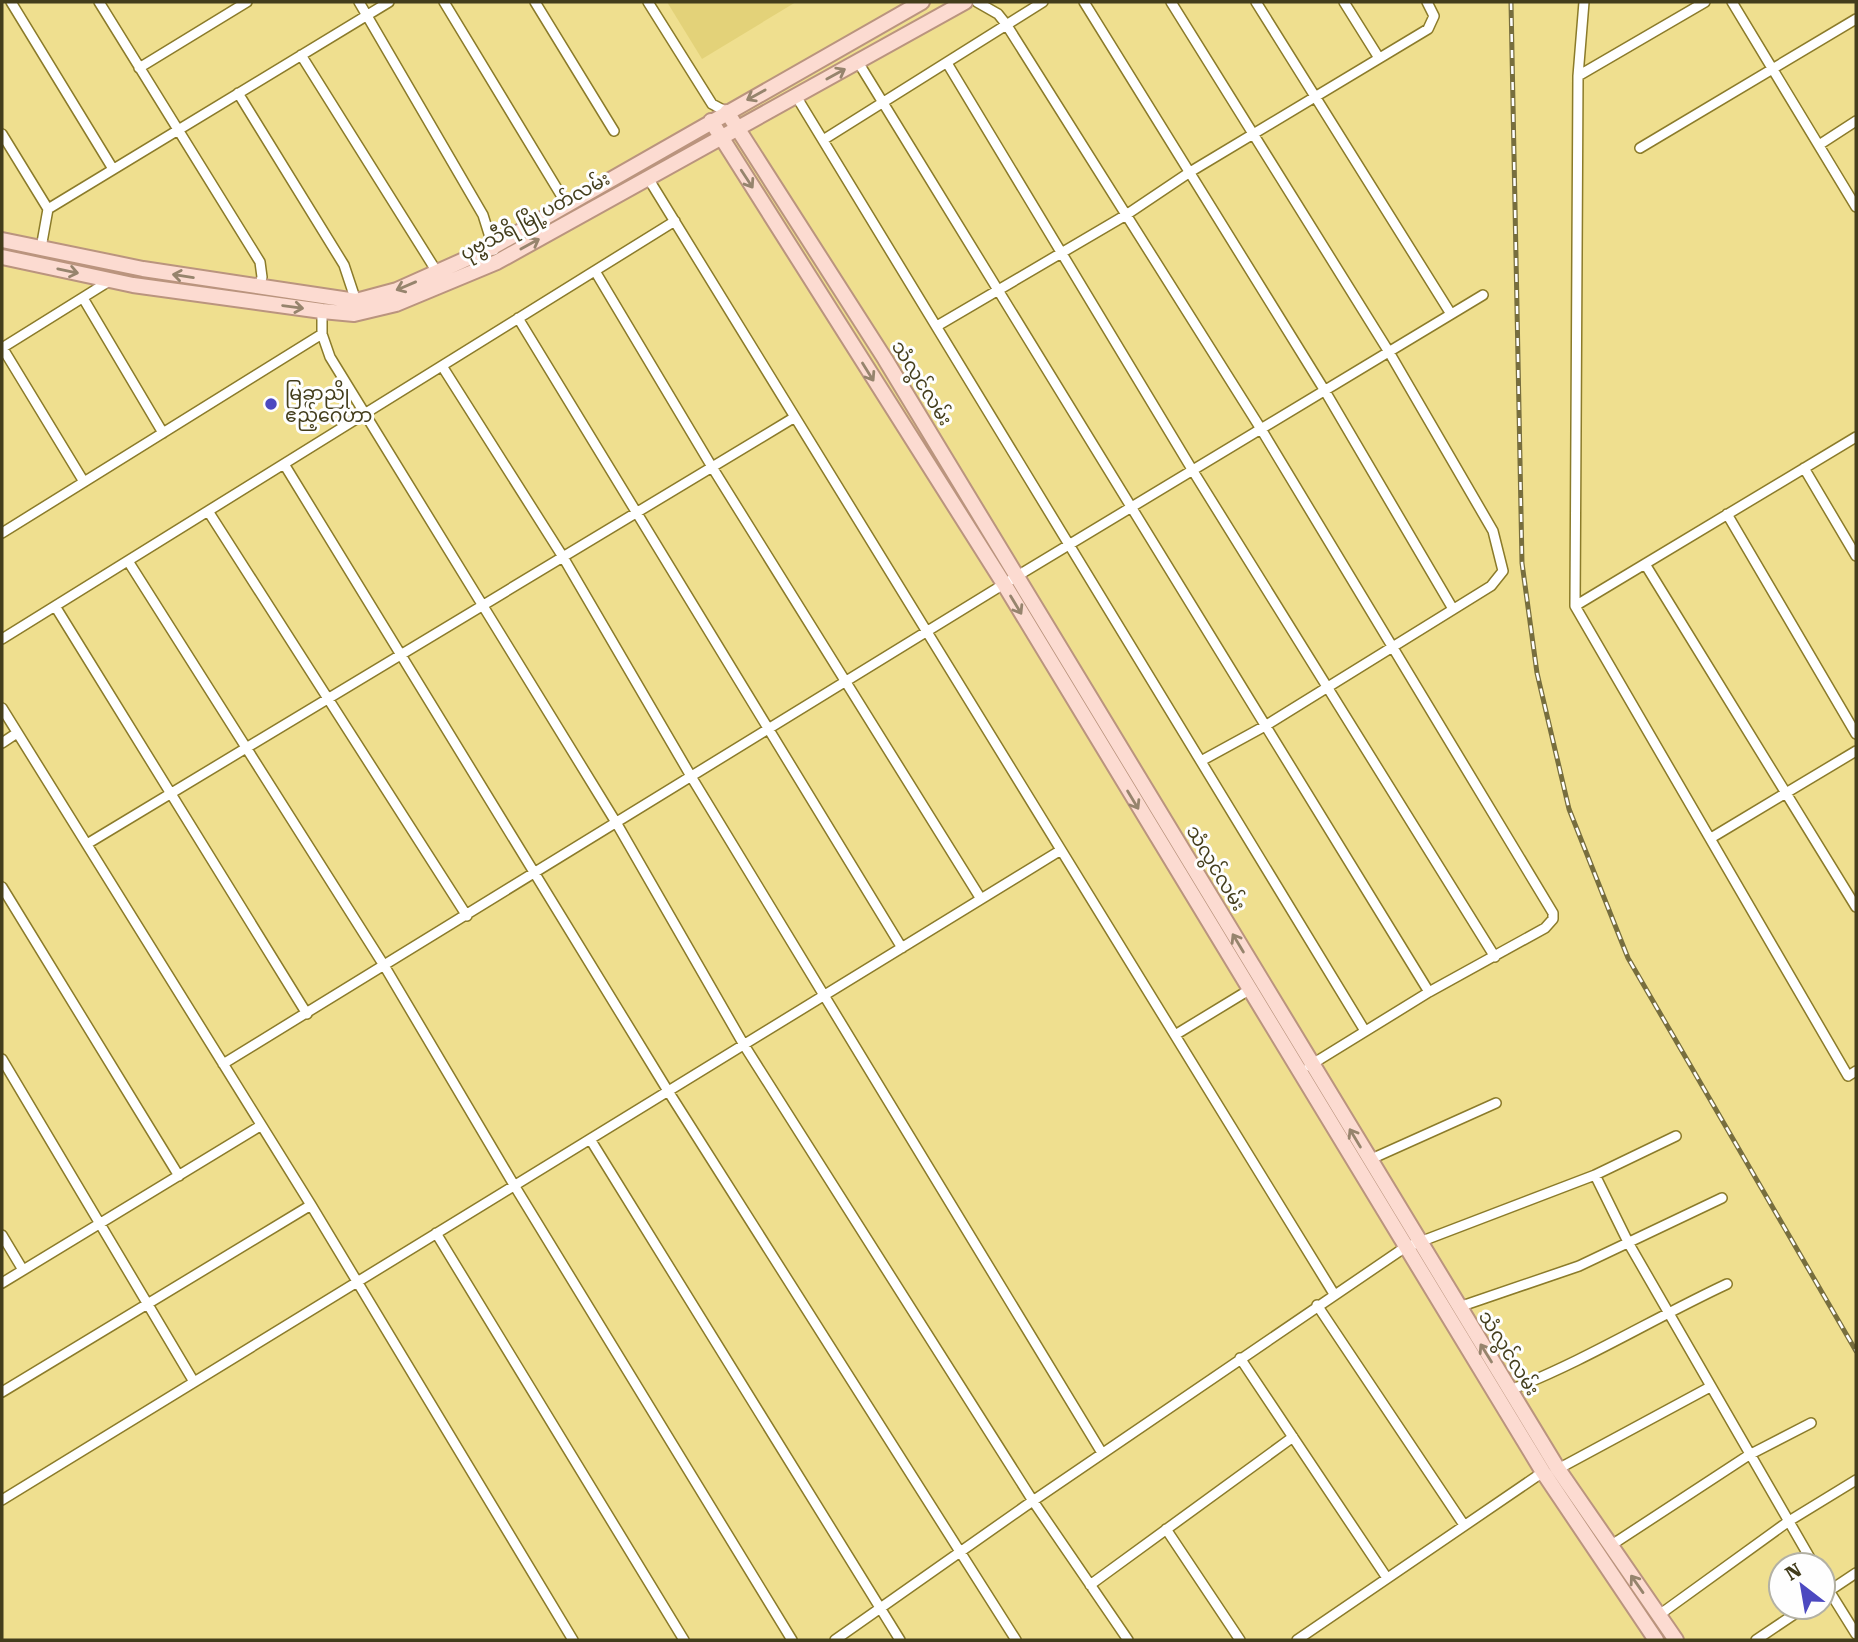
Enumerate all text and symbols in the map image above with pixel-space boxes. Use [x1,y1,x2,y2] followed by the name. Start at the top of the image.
[825,67,846,80] one-way arrow
[747,88,767,102] one-way arrow
[455,164,616,270] street label: ပုဗ္ဗသီရိ မြို့ပတ်လမ်း
[740,169,754,189] one-way arrow
[519,237,540,250] one-way arrow
[57,265,79,278] one-way arrow
[172,269,195,282] one-way arrow
[396,280,417,293] one-way arrow
[281,301,304,314] one-way arrow
[883,335,960,432] street label: သံလွင်လမ်း
[862,361,876,381] one-way arrow
[285,379,373,431] place label: မြခွာညို ဧည့်ဂေဟာ
[263,396,279,412] marker: မြခွာညို ဧည့်ဂေဟာ
[1010,595,1024,615] one-way arrow
[1126,790,1140,810] one-way arrow
[1178,819,1253,917] street label: သံလွင်လမ်း
[1231,933,1245,953] one-way arrow
[1348,1128,1362,1148] one-way arrow
[1470,1305,1547,1402] street label: သံလွင်လမ်း
[1479,1343,1493,1363] one-way arrow
[1767,1551,1837,1621] north arrow
[1781,1558,1806,1585] text: N
[1630,1575,1644,1594] one-way arrow

